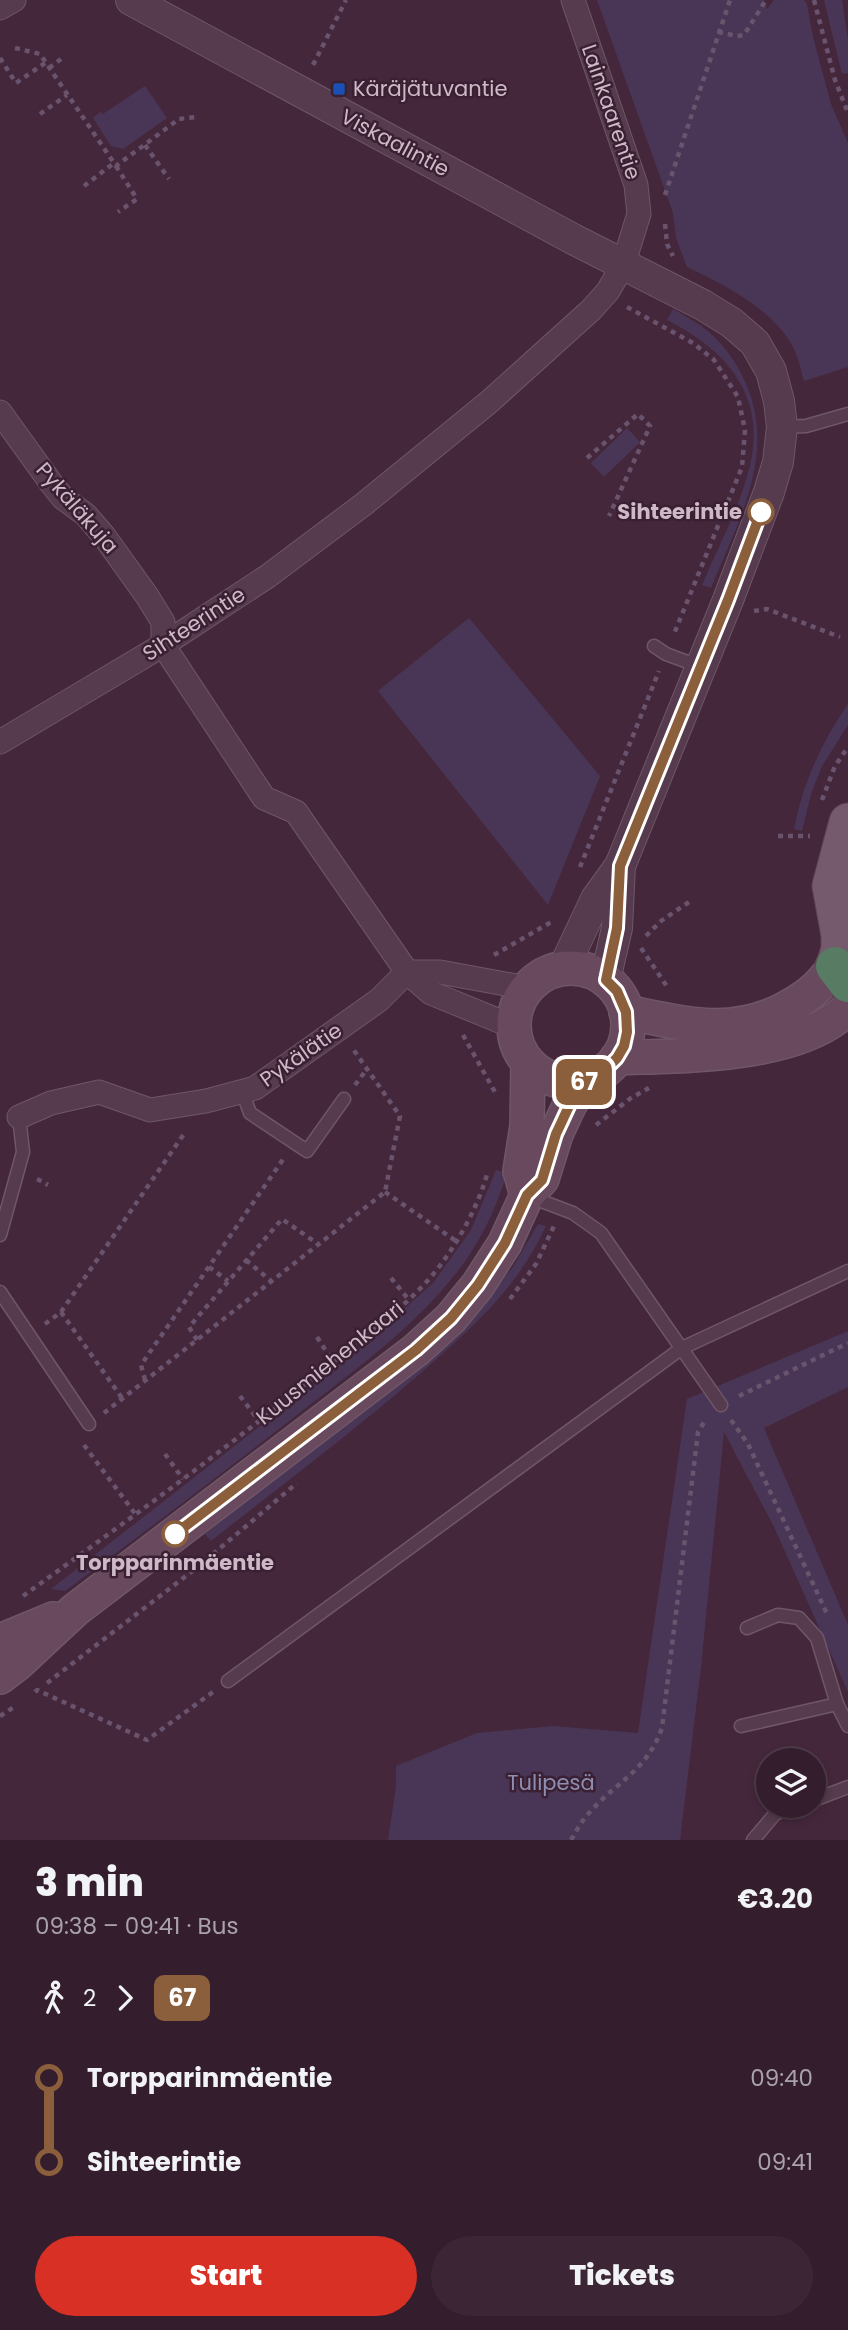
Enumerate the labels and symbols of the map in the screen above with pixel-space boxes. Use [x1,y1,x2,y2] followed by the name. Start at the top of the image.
[575,40,648,183] street label: Lainkaarentie
[353,74,508,103] place label: Käräjätuvantie
[331,81,347,97] marker: Käräjätuvantie
[336,102,455,183] street label: Viskaalintie
[30,456,125,559] street label: Pykäläkuja
[617,497,742,526] place label: Sihteerintie
[748,499,774,525] marker: Sihteerintie
[137,580,251,668] street label: Sihteerintie
[254,1016,348,1093] street label: Pykälätie
[552,1059,616,1105] line badge: 67
[250,1294,410,1431] street label: Kuusmiehenkaari
[162,1521,188,1547] marker: Torpparinmäentie
[76,1548,274,1577] place label: Torpparinmäentie
[507,1768,595,1797] park label: Tulipesä

